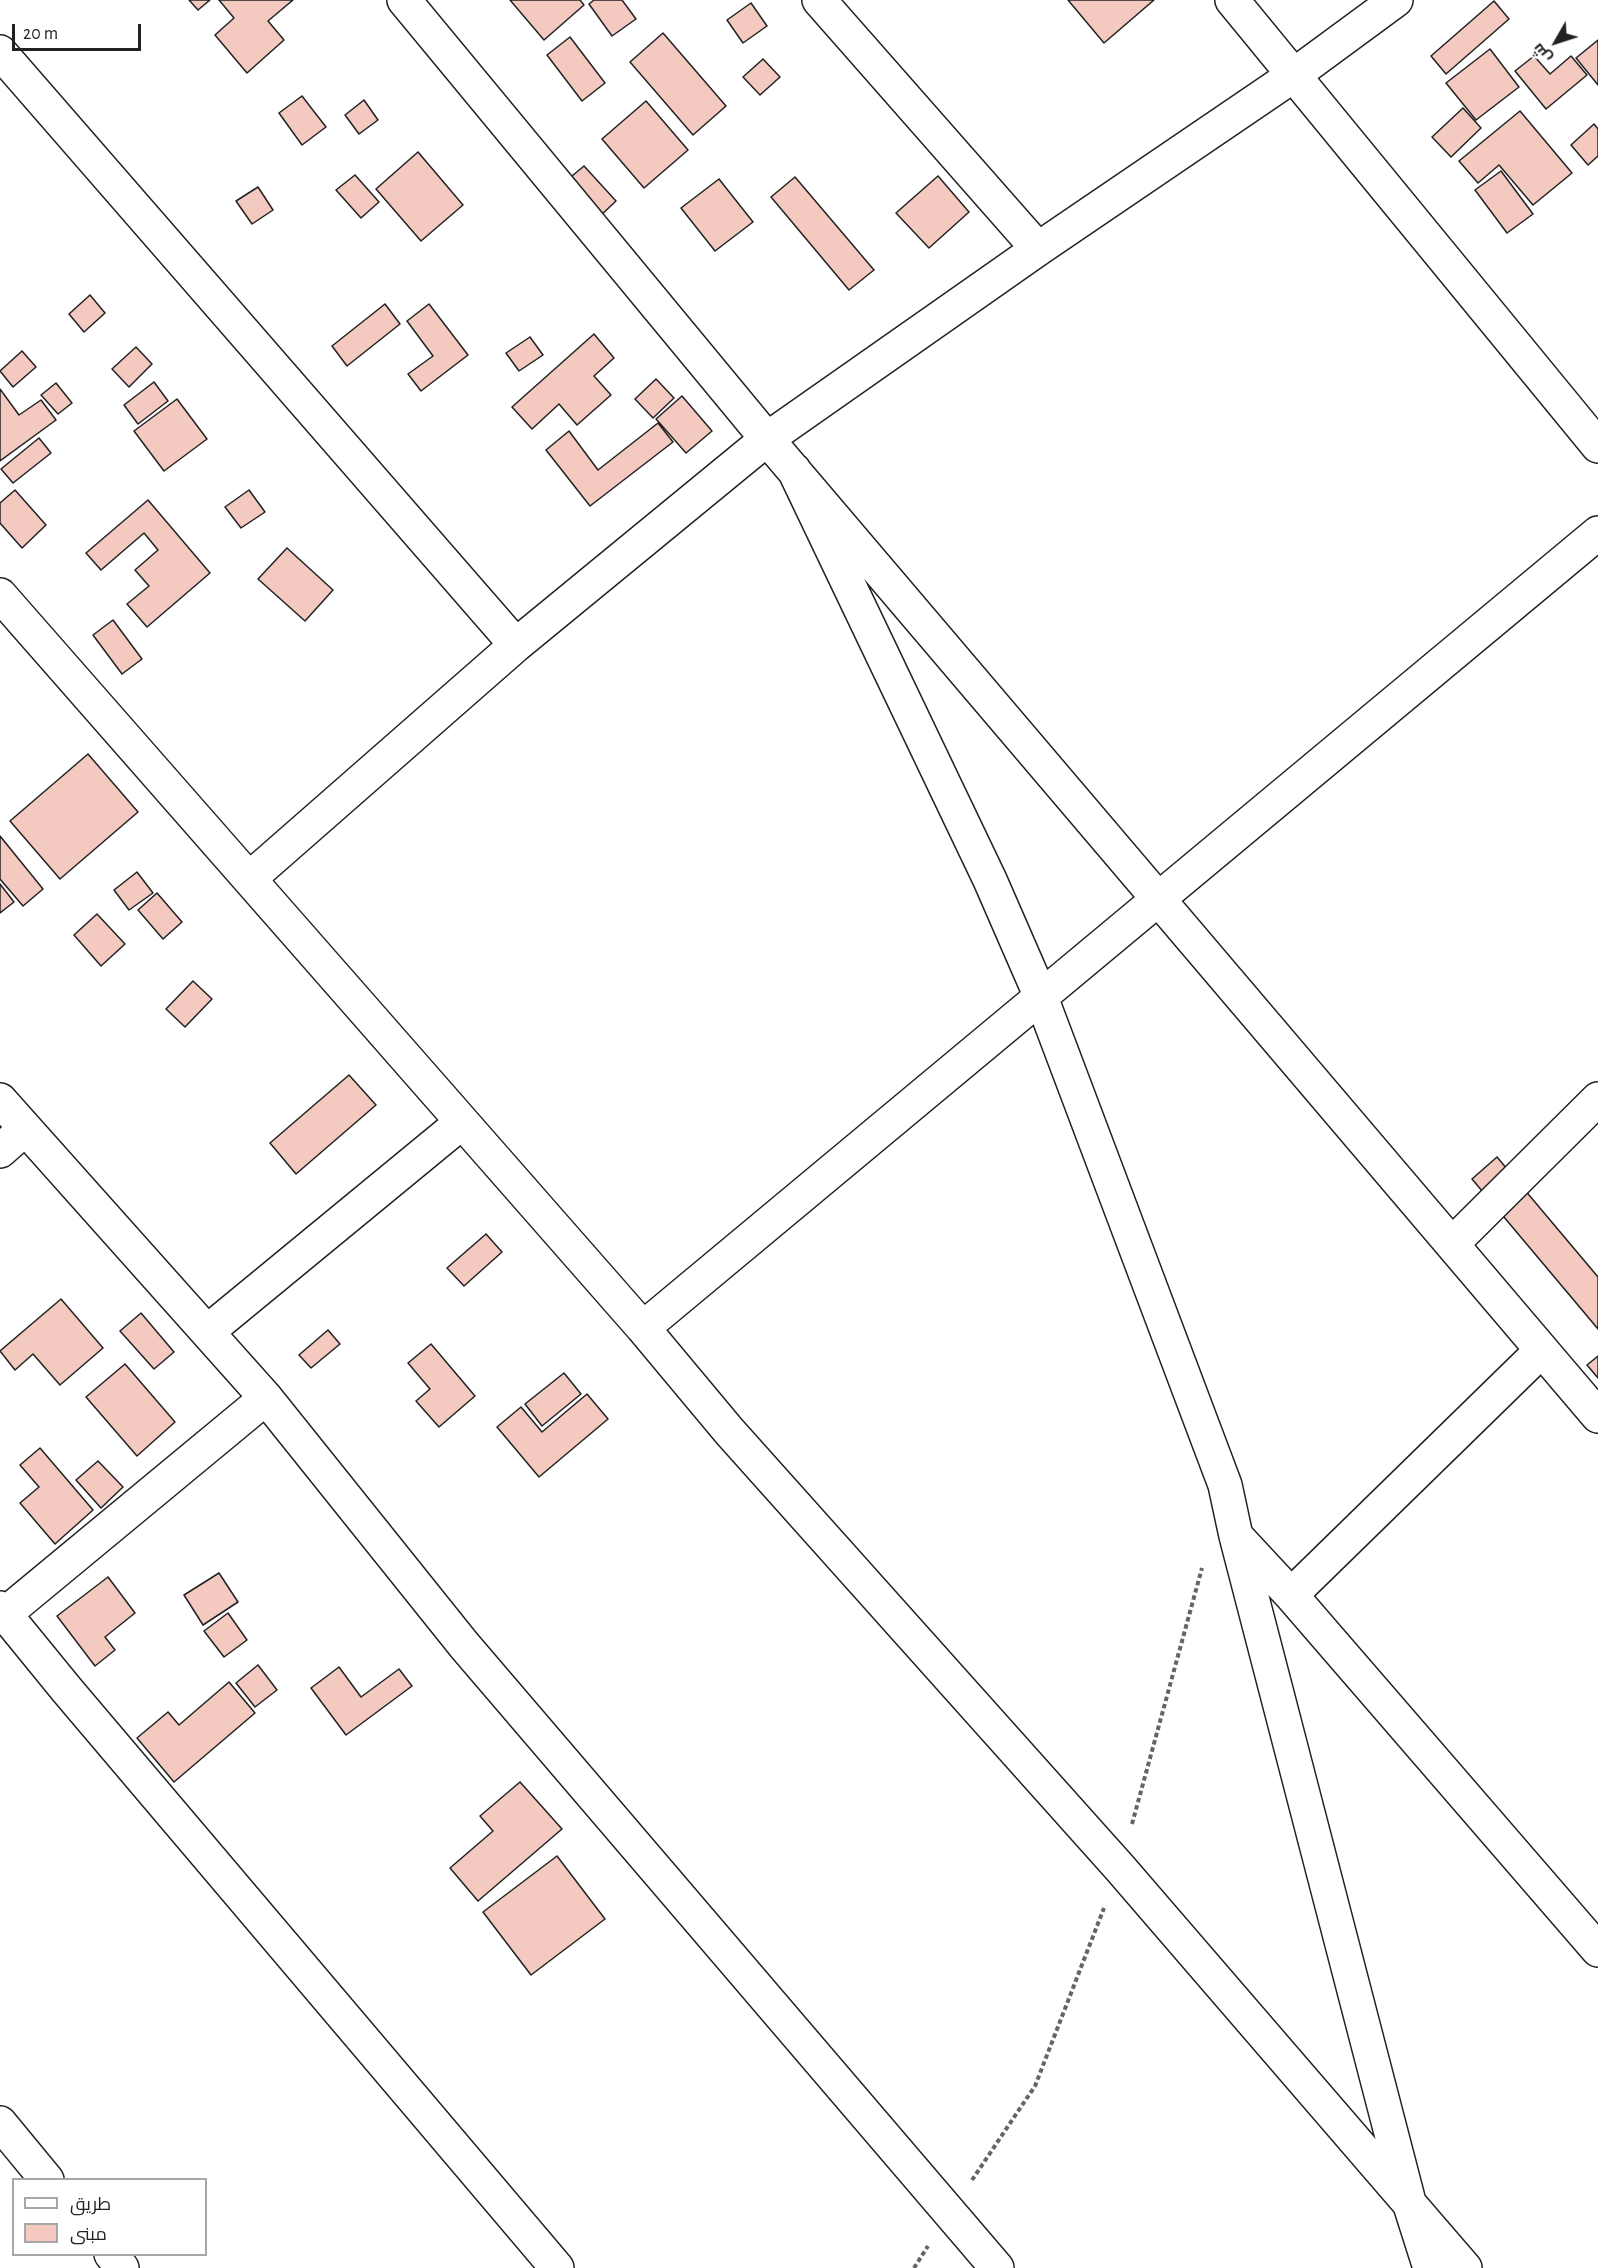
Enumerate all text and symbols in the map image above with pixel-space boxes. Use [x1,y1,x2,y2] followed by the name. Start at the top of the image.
[15,12,144,50] scale bar
[1526,12,1586,72] north arrow
[23,25,58,43] text: 20 m
[1529,40,1555,66] text: ش
[12,2178,207,2256] legend
[70,2196,111,2214] text: طريق
[70,2226,107,2244] text: مبنى

